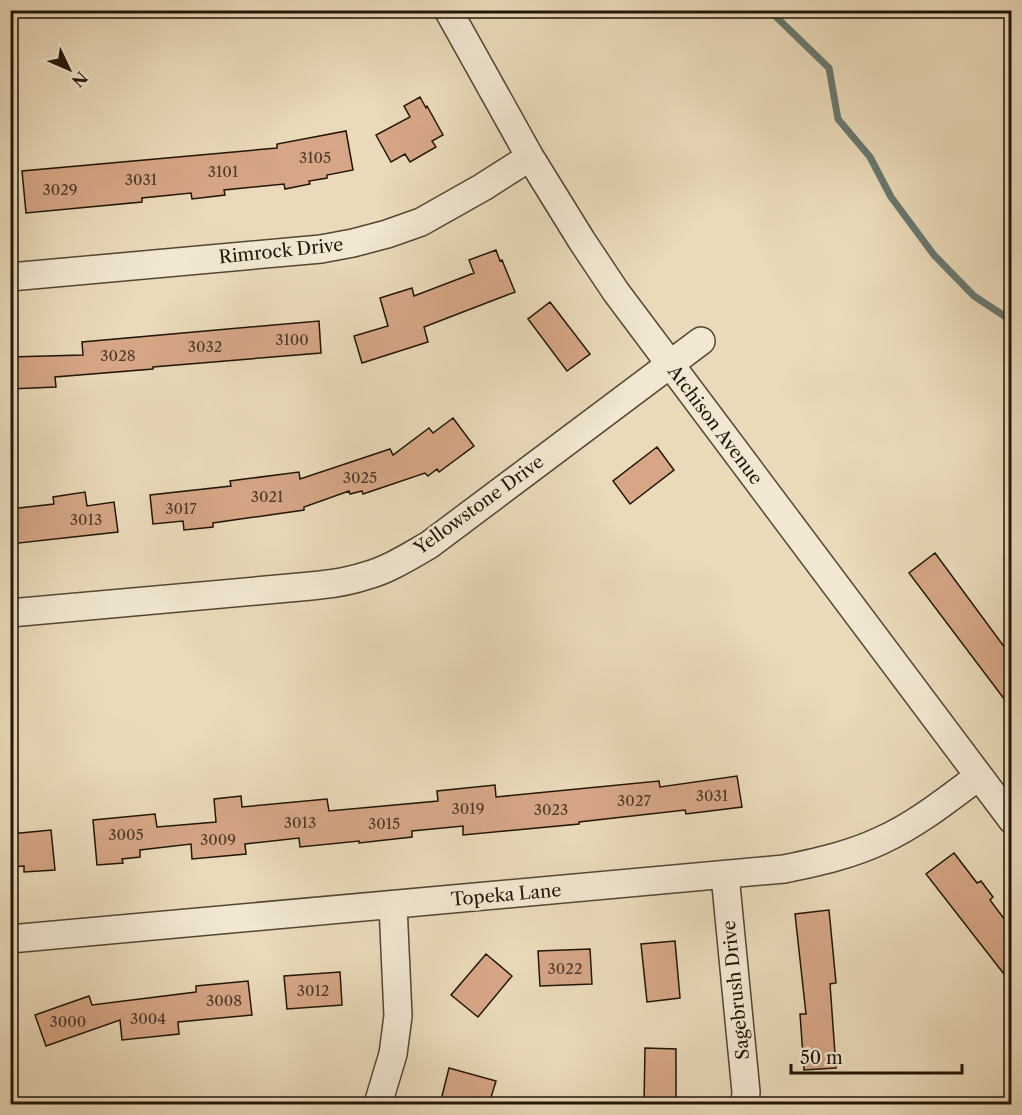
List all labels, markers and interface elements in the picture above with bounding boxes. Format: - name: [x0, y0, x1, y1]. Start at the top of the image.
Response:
- north arrow: [39, 39, 99, 99]
- text: N: [68, 67, 92, 91]
- house number: 3105: [299, 148, 331, 167]
- house number: 3101: [208, 162, 239, 181]
- house number: 3031: [125, 170, 158, 189]
- house number: 3029: [42, 180, 78, 199]
- street label: Rimrock Drive: [218, 234, 344, 268]
- house number: 3100: [275, 330, 309, 349]
- house number: 3032: [188, 337, 222, 356]
- house number: 3028: [100, 346, 136, 365]
- street label: Atchison Avenue: [662, 360, 767, 489]
- street label: Yellowstone Drive: [409, 451, 548, 560]
- house number: 3025: [343, 468, 377, 487]
- house number: 3021: [251, 487, 284, 506]
- house number: 3017: [165, 499, 197, 518]
- house number: 3013: [70, 510, 102, 529]
- house number: 3031: [696, 786, 729, 805]
- house number: 3027: [617, 791, 652, 810]
- house number: 3019: [452, 799, 484, 818]
- house number: 3023: [534, 800, 568, 819]
- house number: 3013: [284, 813, 316, 832]
- house number: 3015: [368, 814, 400, 833]
- house number: 3005: [108, 825, 144, 844]
- house number: 3009: [200, 830, 236, 849]
- street label: Topeka Lane: [450, 879, 562, 911]
- street label: Sagebrush Drive: [718, 919, 754, 1061]
- house number: 3022: [547, 959, 583, 978]
- house number: 3012: [297, 981, 329, 1000]
- house number: 3008: [206, 991, 242, 1010]
- house number: 3004: [130, 1009, 166, 1028]
- house number: 3000: [50, 1012, 86, 1031]
- scale bar: [791, 1037, 962, 1075]
- text: 50 m: [800, 1047, 843, 1069]

